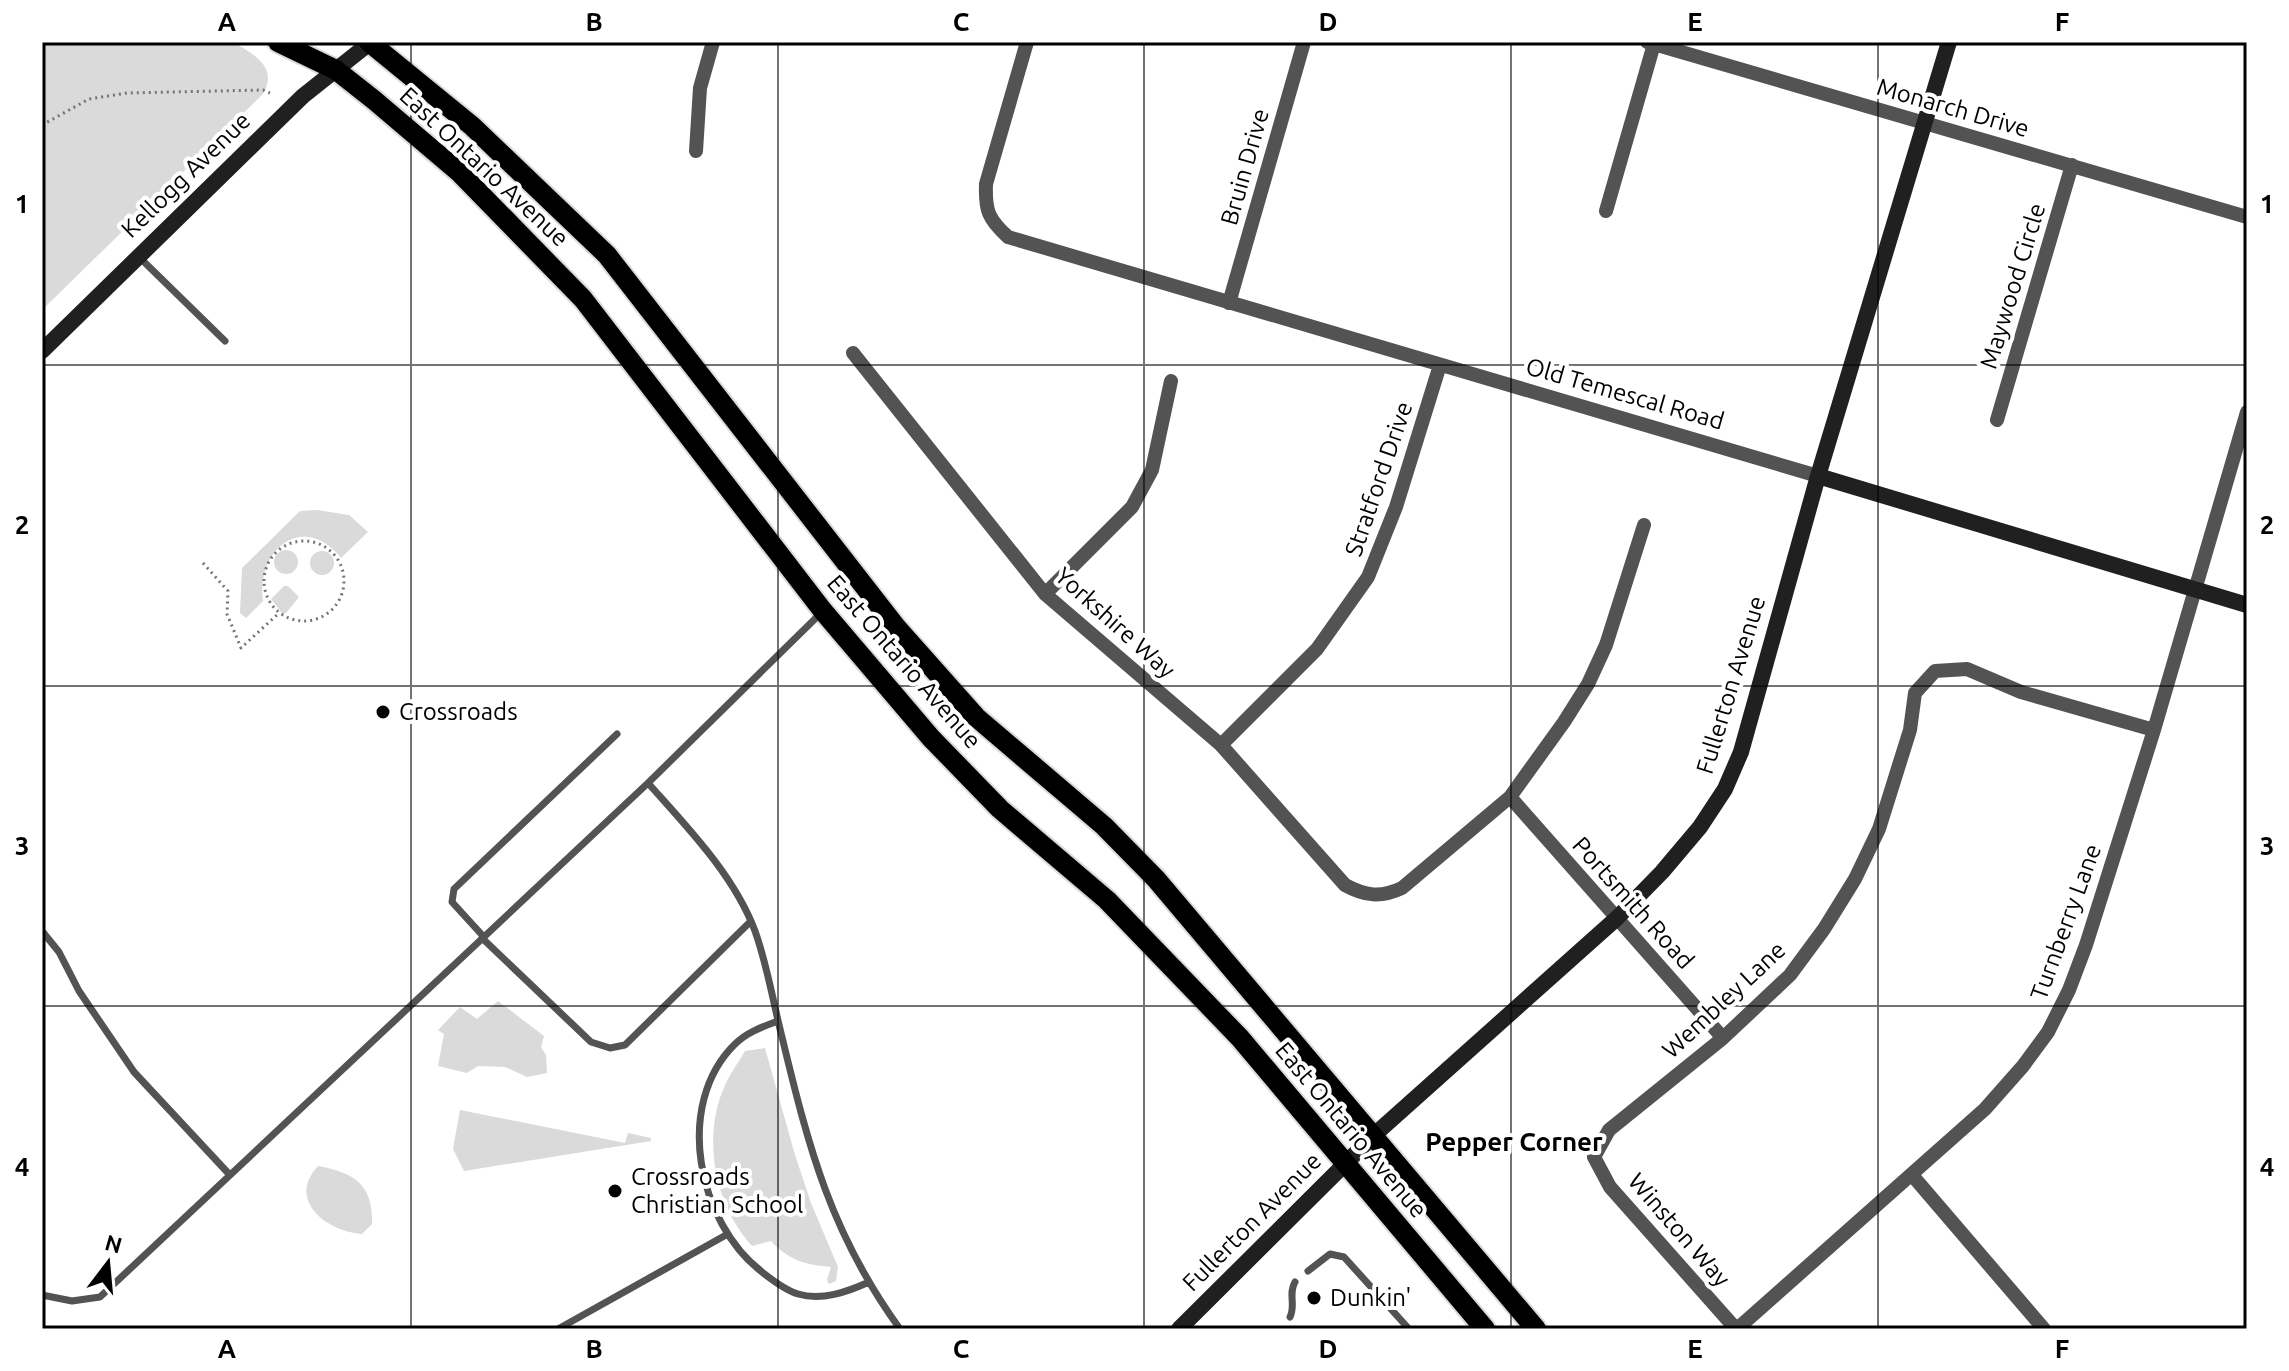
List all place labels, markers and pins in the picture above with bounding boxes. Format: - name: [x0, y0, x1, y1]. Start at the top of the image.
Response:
- place label: Crossroads: [399, 698, 518, 725]
- marker: Crossroads: [374, 703, 392, 721]
- place label: Crossroads Christian School: [631, 1163, 803, 1218]
- marker: Crossroads Christian School: [606, 1182, 624, 1200]
- place label: Dunkin': [1330, 1284, 1411, 1311]
- marker: Dunkin': [1305, 1289, 1323, 1307]

